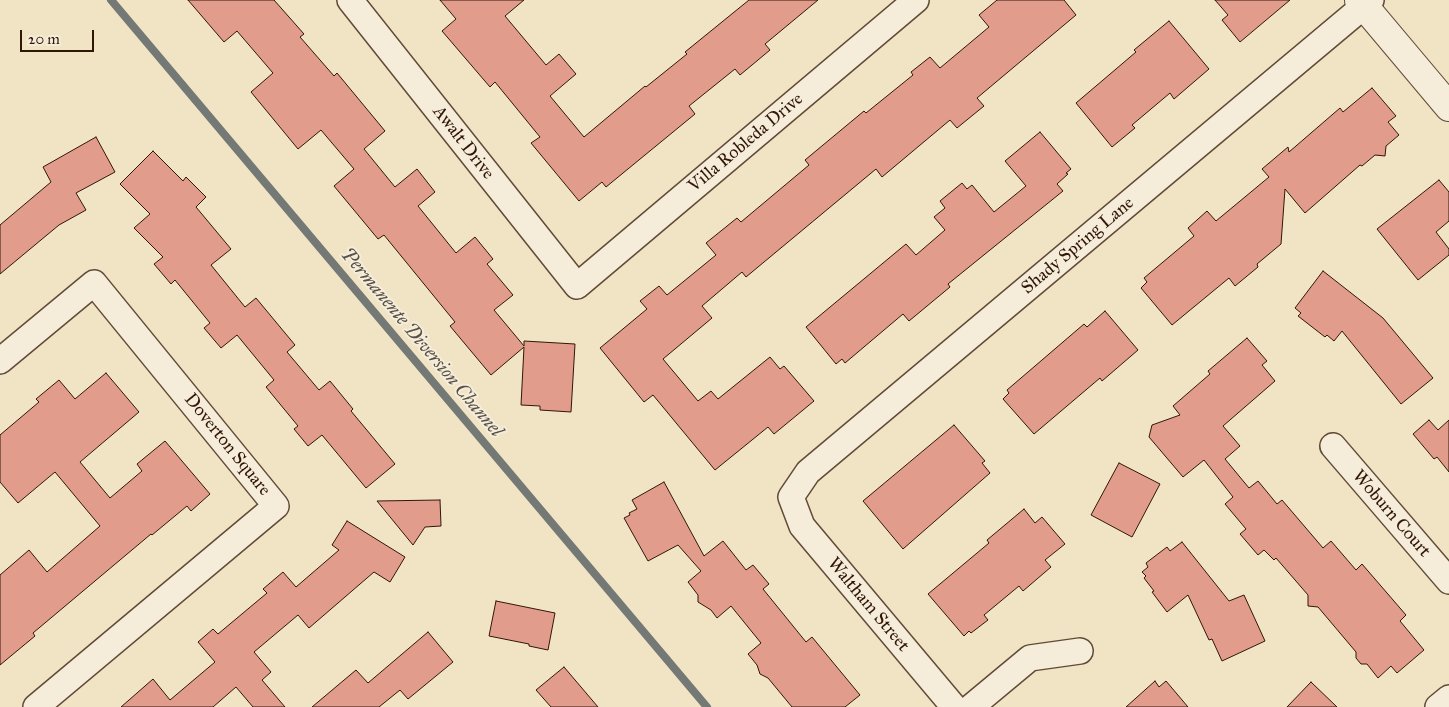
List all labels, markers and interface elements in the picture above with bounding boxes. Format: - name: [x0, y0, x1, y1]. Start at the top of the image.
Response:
- scale bar: [22, 20, 96, 52]
- text: 20 m: [28, 30, 60, 48]
- street label: Villa Robleda Drive: [684, 89, 808, 197]
- street label: Awalt Drive: [428, 102, 498, 184]
- street label: Shady Spring Lane: [1017, 193, 1139, 299]
- water label: Permanente Diversion Channel: [335, 244, 507, 442]
- street label: Doverton Square: [179, 389, 275, 501]
- street label: Woburn Court: [1347, 466, 1435, 562]
- street label: Waltham Street: [822, 554, 914, 656]

